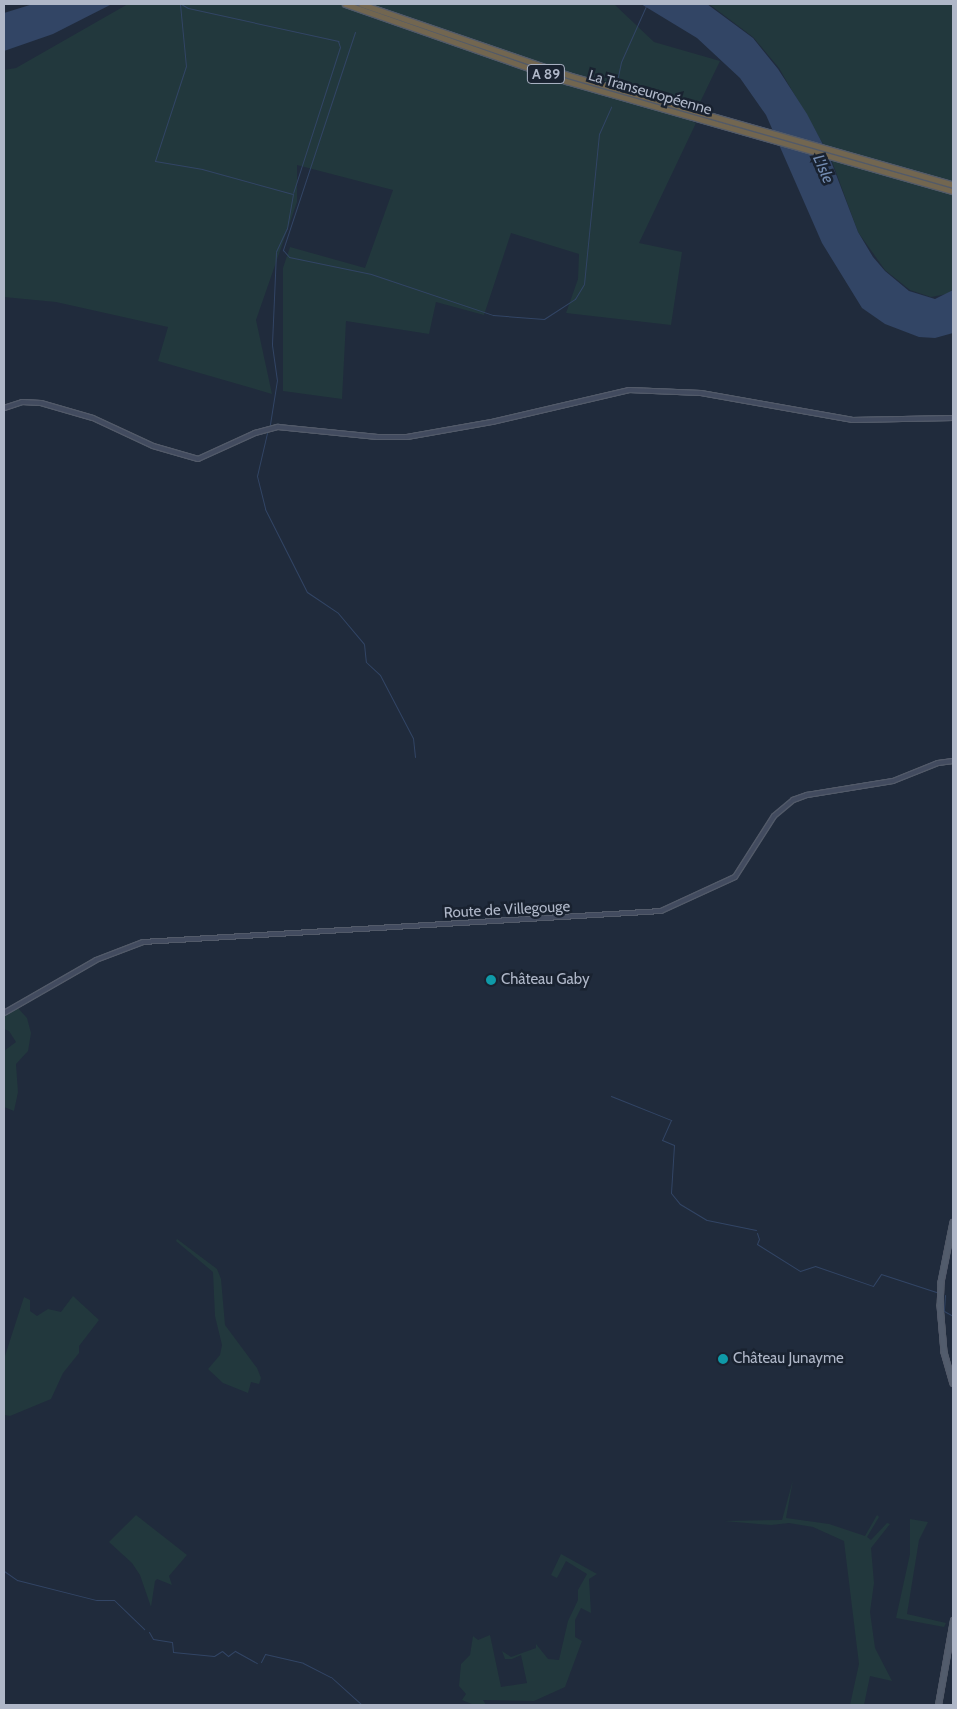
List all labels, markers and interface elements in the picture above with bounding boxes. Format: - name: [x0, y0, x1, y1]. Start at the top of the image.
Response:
- road number: A 89: [526, 62, 566, 86]
- street label: La Transeuropéenne: [586, 67, 714, 119]
- water label: L'Isle: [808, 152, 838, 186]
- street label: Route de Villegouge: [443, 898, 571, 922]
- place label: Château Gaby: [501, 971, 590, 989]
- marker: Château Gaby: [485, 974, 497, 986]
- place label: Château Junayme: [733, 1350, 844, 1368]
- marker: Château Junayme: [717, 1353, 729, 1365]

